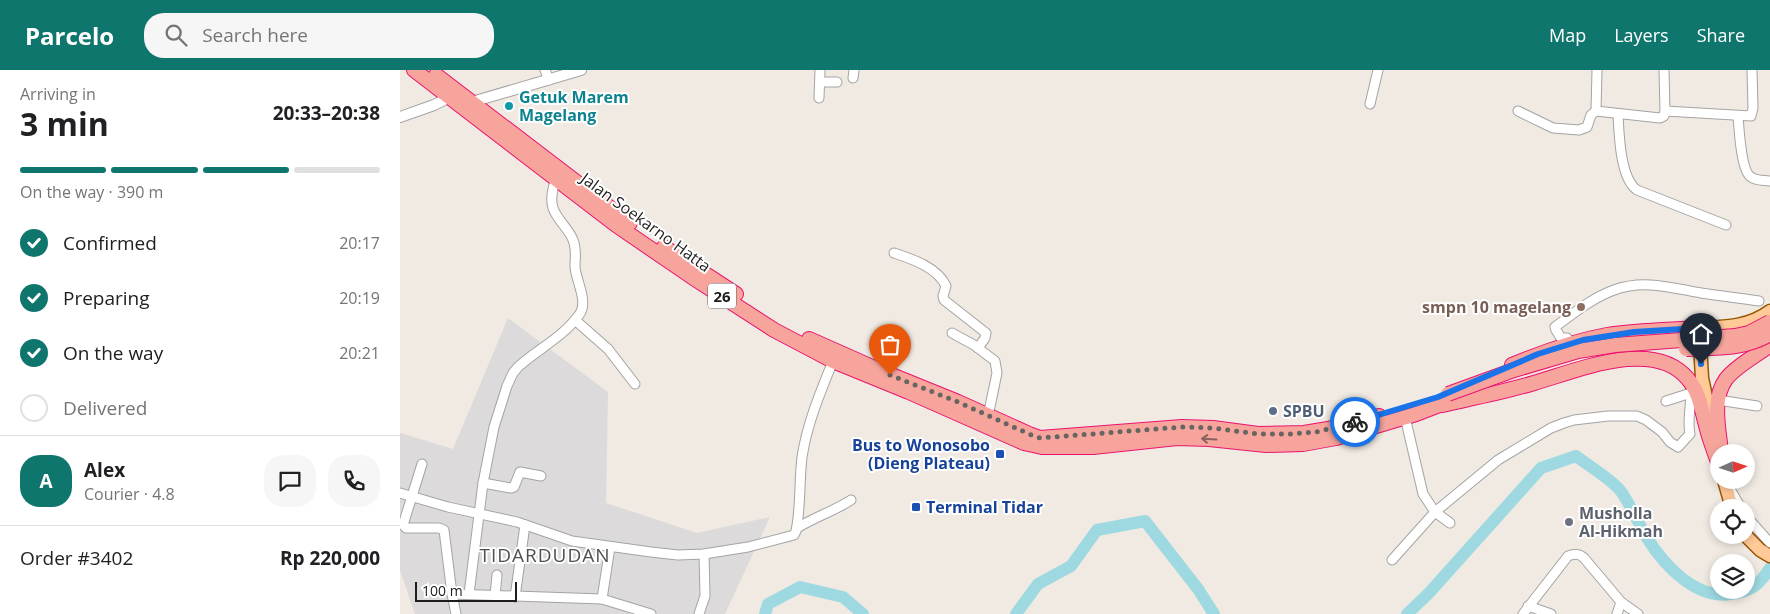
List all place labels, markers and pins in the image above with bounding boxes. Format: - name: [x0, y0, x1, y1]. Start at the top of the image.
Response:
- place label: Getuk Marem Magelang: [519, 86, 629, 126]
- marker: Getuk Marem Magelang: [503, 100, 515, 112]
- place label: smpn 10 magelang: [1422, 296, 1571, 318]
- marker: smpn 10 magelang: [1575, 301, 1587, 313]
- pin: [1680, 313, 1722, 364]
- pin: [869, 324, 911, 375]
- place label: SPBU: [1283, 400, 1325, 422]
- marker: SPBU: [1267, 405, 1279, 417]
- place label: Bus to Wonosobo (Dieng Plateau): [852, 434, 990, 474]
- marker: Bus to Wonosobo (Dieng Plateau): [994, 448, 1006, 460]
- place label: Terminal Tidar: [926, 496, 1043, 518]
- marker: Terminal Tidar: [910, 501, 922, 513]
- place label: Musholla Al-Hikmah: [1579, 502, 1663, 542]
- marker: Musholla Al-Hikmah: [1563, 516, 1575, 528]

